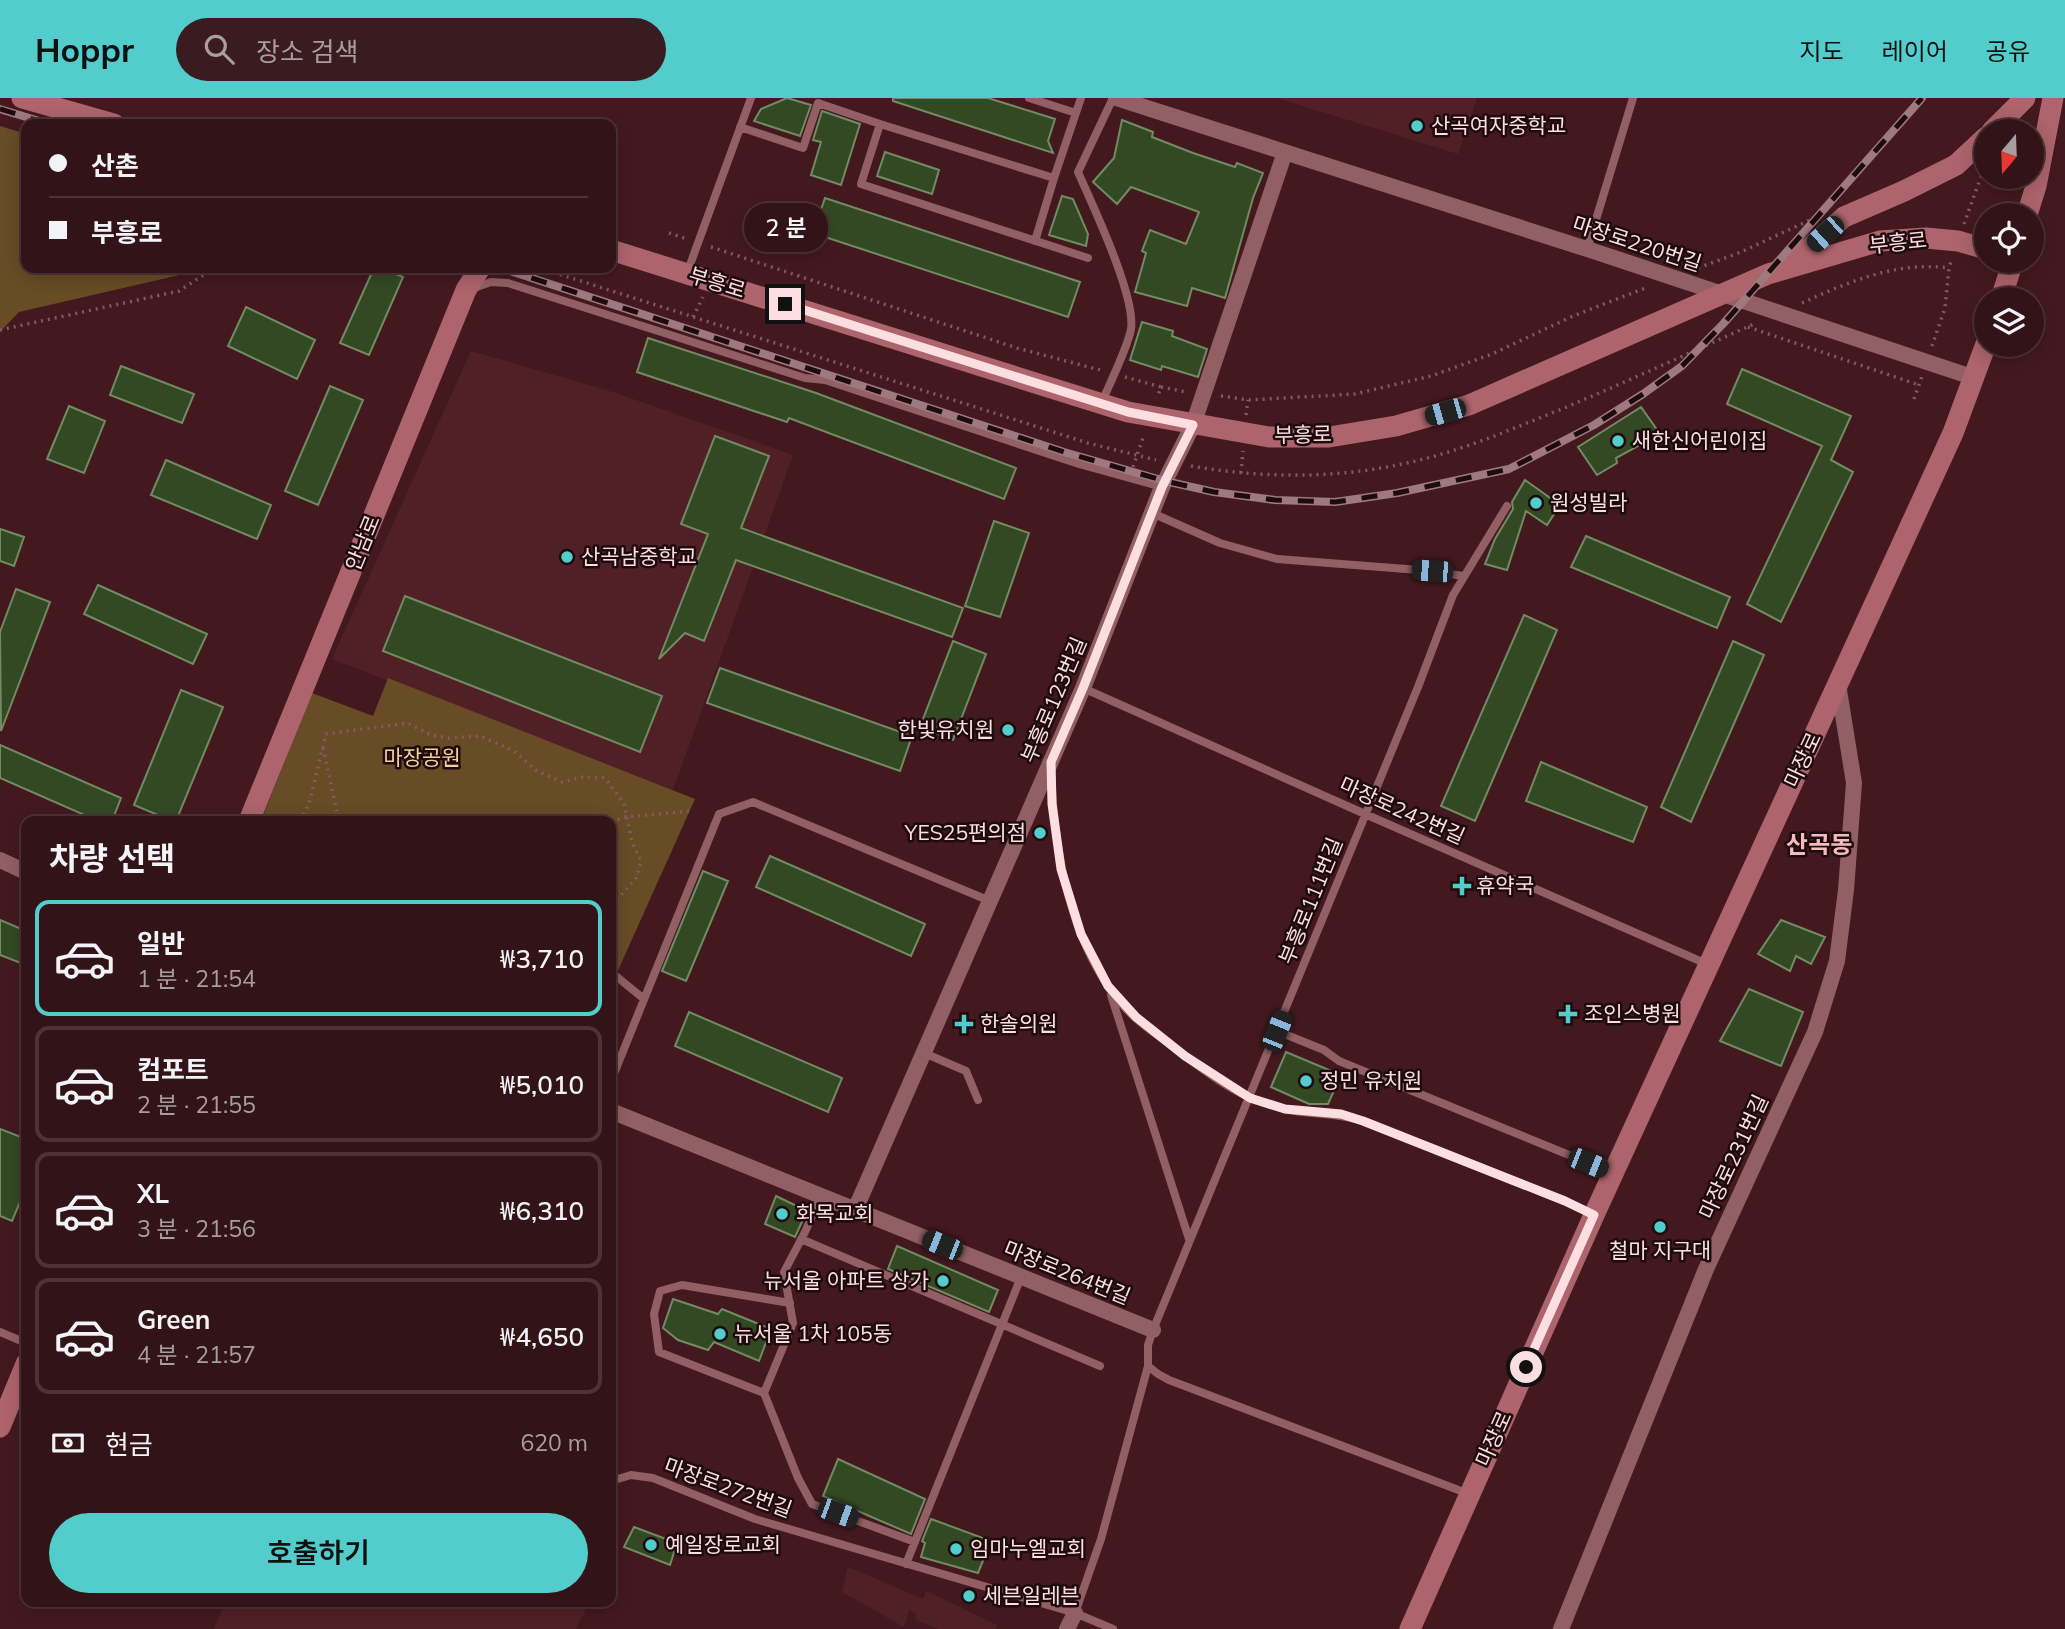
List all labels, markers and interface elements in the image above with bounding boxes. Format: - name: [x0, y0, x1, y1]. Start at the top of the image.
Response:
- search box: [176, 18, 666, 81]
- text: Hoppr: [35, 29, 134, 70]
- icon: search: [200, 30, 238, 68]
- text: 장소 검색: [256, 35, 358, 68]
- text: 지도: [1799, 36, 1844, 66]
- text: 레이어: [1882, 36, 1948, 66]
- text: 공유: [1986, 36, 2030, 66]
- place label: 산곡여자중학교: [1431, 112, 1566, 138]
- marker: 산곡여자중학교: [1409, 118, 1425, 134]
- north arrow: [1974, 119, 2044, 189]
- map controls: [1974, 119, 2044, 357]
- text: 산촌: [91, 149, 139, 182]
- callout: 2 분: [743, 202, 827, 252]
- button: locate: [1974, 203, 2044, 273]
- street label: 마장로220번길: [1569, 210, 1705, 276]
- car: [1803, 212, 1848, 256]
- text: 2 분: [765, 213, 807, 242]
- text: 부흥로: [91, 216, 163, 249]
- street label: 부흥로: [1868, 226, 1928, 258]
- street label: 부흥로: [686, 261, 749, 303]
- button: layers: [1974, 287, 2044, 357]
- route end: [769, 288, 801, 320]
- car: [1422, 396, 1469, 428]
- street label: 부흥로: [1274, 420, 1332, 448]
- place label: 새한신어린이집: [1632, 427, 1767, 453]
- marker: 새한신어린이집: [1610, 433, 1626, 449]
- place label: 원성빌라: [1550, 489, 1627, 515]
- marker: 원성빌라: [1528, 495, 1544, 511]
- street label: 안남로: [339, 511, 385, 574]
- place label: 산곡남중학교: [581, 543, 697, 569]
- marker: 산곡남중학교: [559, 549, 575, 565]
- car: [1411, 559, 1454, 583]
- street label: 부흥로123번길: [1015, 633, 1091, 767]
- place label: 한빛유치원: [897, 716, 994, 742]
- marker: 한빛유치원: [1000, 722, 1016, 738]
- street label: 마장로: [1778, 728, 1826, 791]
- park label: 마장공원: [383, 744, 461, 770]
- street label: 마장로242번길: [1336, 771, 1469, 849]
- place label: YES25편의점: [904, 819, 1026, 845]
- marker: YES25편의점: [1032, 825, 1048, 841]
- district label: 산곡동: [1786, 829, 1852, 859]
- street label: 부흥로111번길: [1273, 833, 1347, 968]
- text: 차량 선택: [49, 838, 176, 878]
- place label: 휴약국: [1476, 872, 1534, 898]
- marker: 휴약국: [1454, 878, 1470, 894]
- icon: car: [53, 927, 116, 990]
- text: 일반: [137, 927, 185, 960]
- text: ₩3,710: [500, 942, 584, 975]
- text: 1 분 · 21:54: [137, 964, 256, 993]
- place label: 조인스병원: [1584, 1000, 1681, 1026]
- marker: 조인스병원: [1558, 1004, 1578, 1024]
- car: [1260, 1008, 1295, 1054]
- place label: 한솔의원: [980, 1010, 1057, 1036]
- marker: 한솔의원: [954, 1014, 974, 1034]
- icon: car: [53, 1053, 116, 1116]
- text: 컴포트: [137, 1053, 209, 1086]
- place label: 정민 유치원: [1320, 1067, 1422, 1093]
- text: ₩5,010: [500, 1068, 584, 1101]
- marker: 정민 유치원: [1298, 1073, 1314, 1089]
- text: 2 분 · 21:55: [137, 1090, 256, 1119]
- street label: 마장로231번길: [1693, 1090, 1773, 1223]
- car: [1565, 1145, 1612, 1181]
- text: XL: [137, 1177, 169, 1210]
- icon: car: [53, 1179, 116, 1242]
- text: ₩6,310: [500, 1194, 584, 1227]
- place label: 화목교회: [796, 1200, 873, 1226]
- marker: 화목교회: [774, 1206, 790, 1222]
- text: 3 분 · 21:56: [137, 1214, 256, 1243]
- marker: 철마 지구대: [1652, 1219, 1668, 1235]
- car: [919, 1227, 966, 1263]
- street label: 마장로264번길: [1000, 1235, 1135, 1309]
- place label: 철마 지구대: [1609, 1237, 1711, 1263]
- place label: 뉴서울 아파트 상가: [763, 1267, 929, 1293]
- marker: 뉴서울 아파트 상가: [935, 1273, 951, 1289]
- text: Green: [137, 1303, 210, 1336]
- icon: car: [53, 1305, 116, 1368]
- text: ₩4,650: [500, 1320, 584, 1353]
- place label: 뉴서울 1차 105동: [734, 1320, 892, 1346]
- marker: 뉴서울 1차 105동: [712, 1326, 728, 1342]
- text: 4 분 · 21:57: [137, 1340, 256, 1369]
- route start: [1510, 1351, 1542, 1383]
- street label: 마장로: [1469, 1407, 1517, 1470]
- icon: cash: [49, 1424, 87, 1462]
- text: 현금: [105, 1428, 153, 1461]
- text: 620 m: [520, 1428, 588, 1457]
- street label: 마장로272번길: [661, 1452, 796, 1522]
- car: [815, 1496, 862, 1530]
- button: 호출하기: [49, 1513, 588, 1593]
- place label: 예일장로교회: [665, 1531, 781, 1557]
- place label: 임마누엘교회: [970, 1535, 1086, 1561]
- marker: 예일장로교회: [643, 1537, 659, 1553]
- marker: 임마누엘교회: [948, 1541, 964, 1557]
- place label: 세븐일레븐: [983, 1582, 1080, 1608]
- marker: 세븐일레븐: [961, 1588, 977, 1604]

